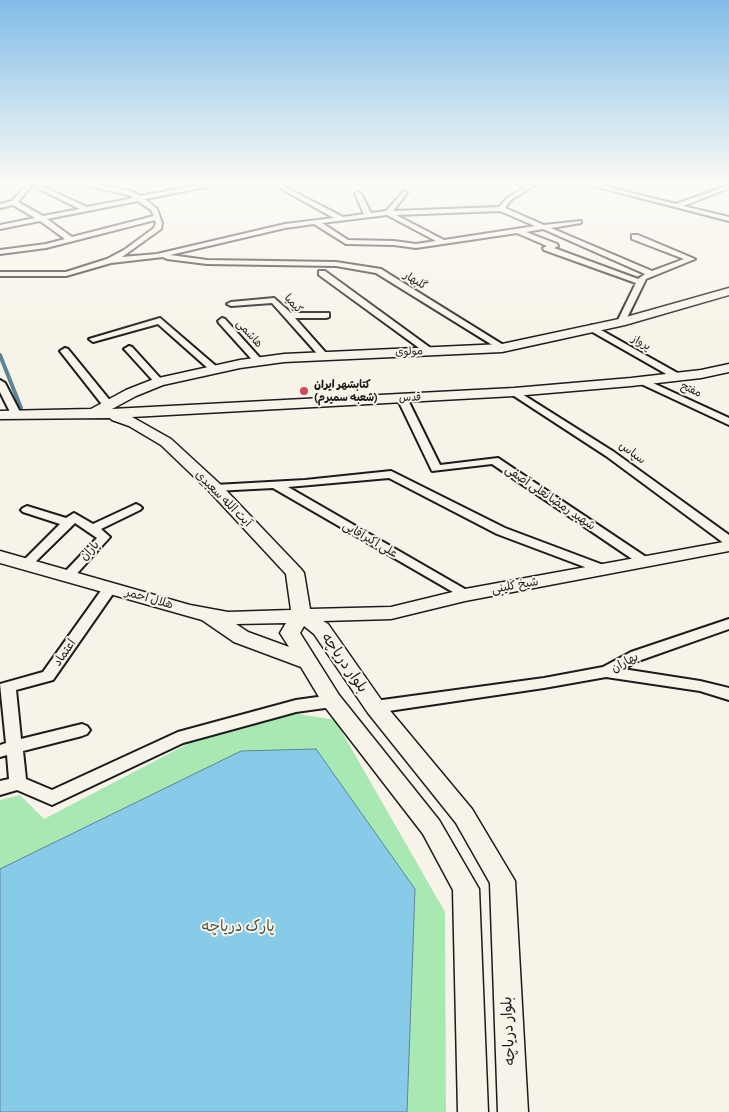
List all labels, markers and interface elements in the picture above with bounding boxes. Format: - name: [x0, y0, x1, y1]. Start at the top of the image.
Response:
- street label: گلبهار: [401, 269, 429, 293]
- street label: کیمیا: [281, 292, 305, 316]
- street label: هاشمی: [233, 317, 265, 351]
- street label: پرواز: [629, 332, 653, 354]
- street label: مولوی: [395, 345, 423, 359]
- place label: کتابشهر ایران (شعبه سمیرم): [314, 378, 378, 404]
- street label: مفتح: [679, 380, 703, 400]
- marker: کتابشهر ایران (شعبه سمیرم): [298, 385, 310, 397]
- street label: قدس: [398, 391, 422, 405]
- street label: سپاس: [616, 438, 648, 468]
- street label: شهید رمضانعلی آصفی: [502, 462, 598, 534]
- street label: آیت الله سعیدی: [192, 468, 254, 530]
- street label: علی اکبرآقایی: [340, 519, 400, 561]
- street label: باران: [77, 538, 103, 564]
- street label: شیخ کلینی: [490, 575, 540, 597]
- street label: هلال احمر: [123, 585, 175, 613]
- street label: بلوار دریاچه: [317, 629, 371, 697]
- street label: اعتماد: [51, 637, 79, 669]
- street label: بهاران: [609, 650, 641, 676]
- park label: پارک دریاچه: [201, 918, 275, 936]
- street label: بلوار دریاچه: [498, 996, 520, 1066]

